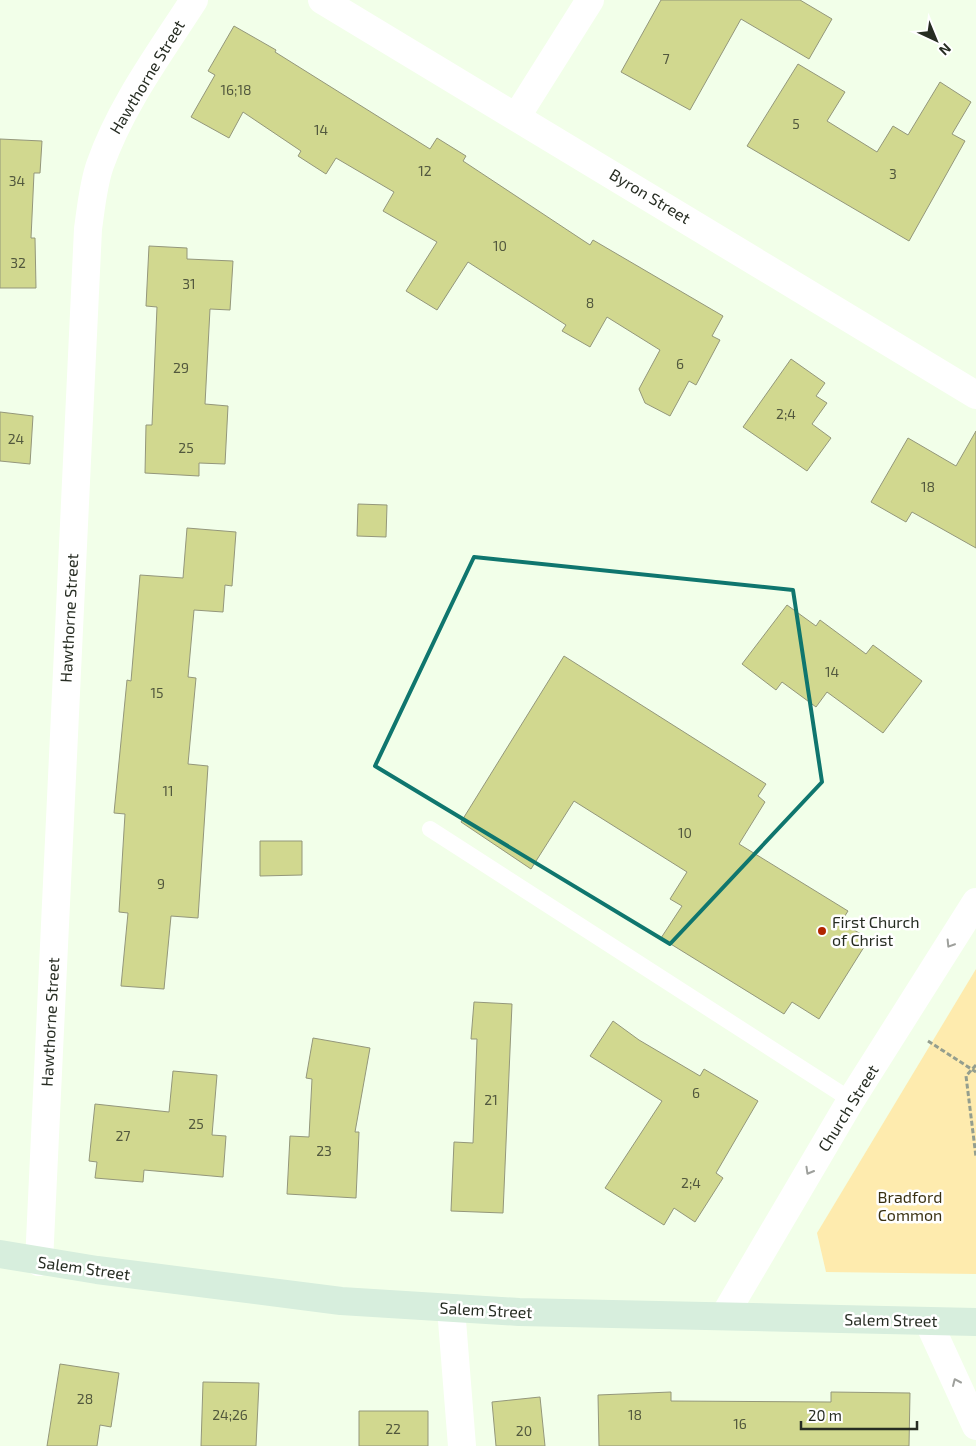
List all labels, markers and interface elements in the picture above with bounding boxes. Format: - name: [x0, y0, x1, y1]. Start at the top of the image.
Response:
- north arrow: [911, 15, 961, 65]
- street label: Hawthorne Street: [105, 16, 188, 137]
- text: N: [936, 40, 955, 59]
- house number: 7: [662, 50, 670, 67]
- house number: 16;18: [221, 81, 251, 98]
- house number: 5: [792, 115, 800, 132]
- house number: 14: [314, 121, 328, 138]
- house number: 12: [418, 162, 432, 179]
- street label: Byron Street: [606, 164, 694, 227]
- house number: 3: [889, 165, 897, 182]
- house number: 34: [9, 172, 25, 189]
- house number: 10: [493, 237, 507, 254]
- house number: 32: [10, 254, 26, 271]
- house number: 31: [182, 275, 196, 292]
- house number: 8: [586, 294, 594, 311]
- house number: 6: [676, 355, 684, 372]
- house number: 29: [173, 359, 189, 376]
- house number: 2;4: [776, 405, 796, 422]
- house number: 24: [8, 430, 24, 447]
- house number: 25: [178, 439, 194, 456]
- house number: 18: [921, 478, 935, 495]
- street label: Hawthorne Street: [56, 553, 81, 683]
- house number: 14: [825, 663, 839, 680]
- house number: 15: [150, 684, 164, 701]
- house number: 11: [162, 782, 174, 799]
- house number: 10: [678, 824, 692, 841]
- house number: 9: [157, 875, 165, 892]
- place label: First Church of Christ: [832, 912, 920, 949]
- marker: First Church of Christ: [816, 925, 828, 937]
- one-way arrow: [947, 938, 957, 947]
- street label: Hawthorne Street: [37, 957, 62, 1087]
- street label: Church Street: [813, 1061, 882, 1155]
- house number: 6: [692, 1084, 700, 1101]
- house number: 21: [484, 1091, 498, 1108]
- house number: 25: [188, 1115, 204, 1132]
- house number: 27: [115, 1127, 131, 1144]
- house number: 23: [316, 1142, 332, 1159]
- one-way arrow: [806, 1166, 816, 1175]
- house number: 2;4: [681, 1174, 701, 1191]
- park label: Bradford Common: [878, 1187, 942, 1224]
- street label: Salem Street: [37, 1252, 132, 1283]
- street label: Salem Street: [439, 1298, 533, 1321]
- street label: Salem Street: [844, 1309, 938, 1330]
- one-way arrow: [951, 1378, 962, 1387]
- house number: 28: [77, 1390, 93, 1407]
- scale bar: [801, 1398, 917, 1430]
- house number: 24;26: [212, 1406, 248, 1423]
- house number: 18: [628, 1406, 642, 1423]
- text: 20 m: [808, 1406, 842, 1424]
- house number: 16: [733, 1415, 747, 1432]
- house number: 22: [385, 1420, 401, 1437]
- house number: 20: [516, 1422, 532, 1439]

